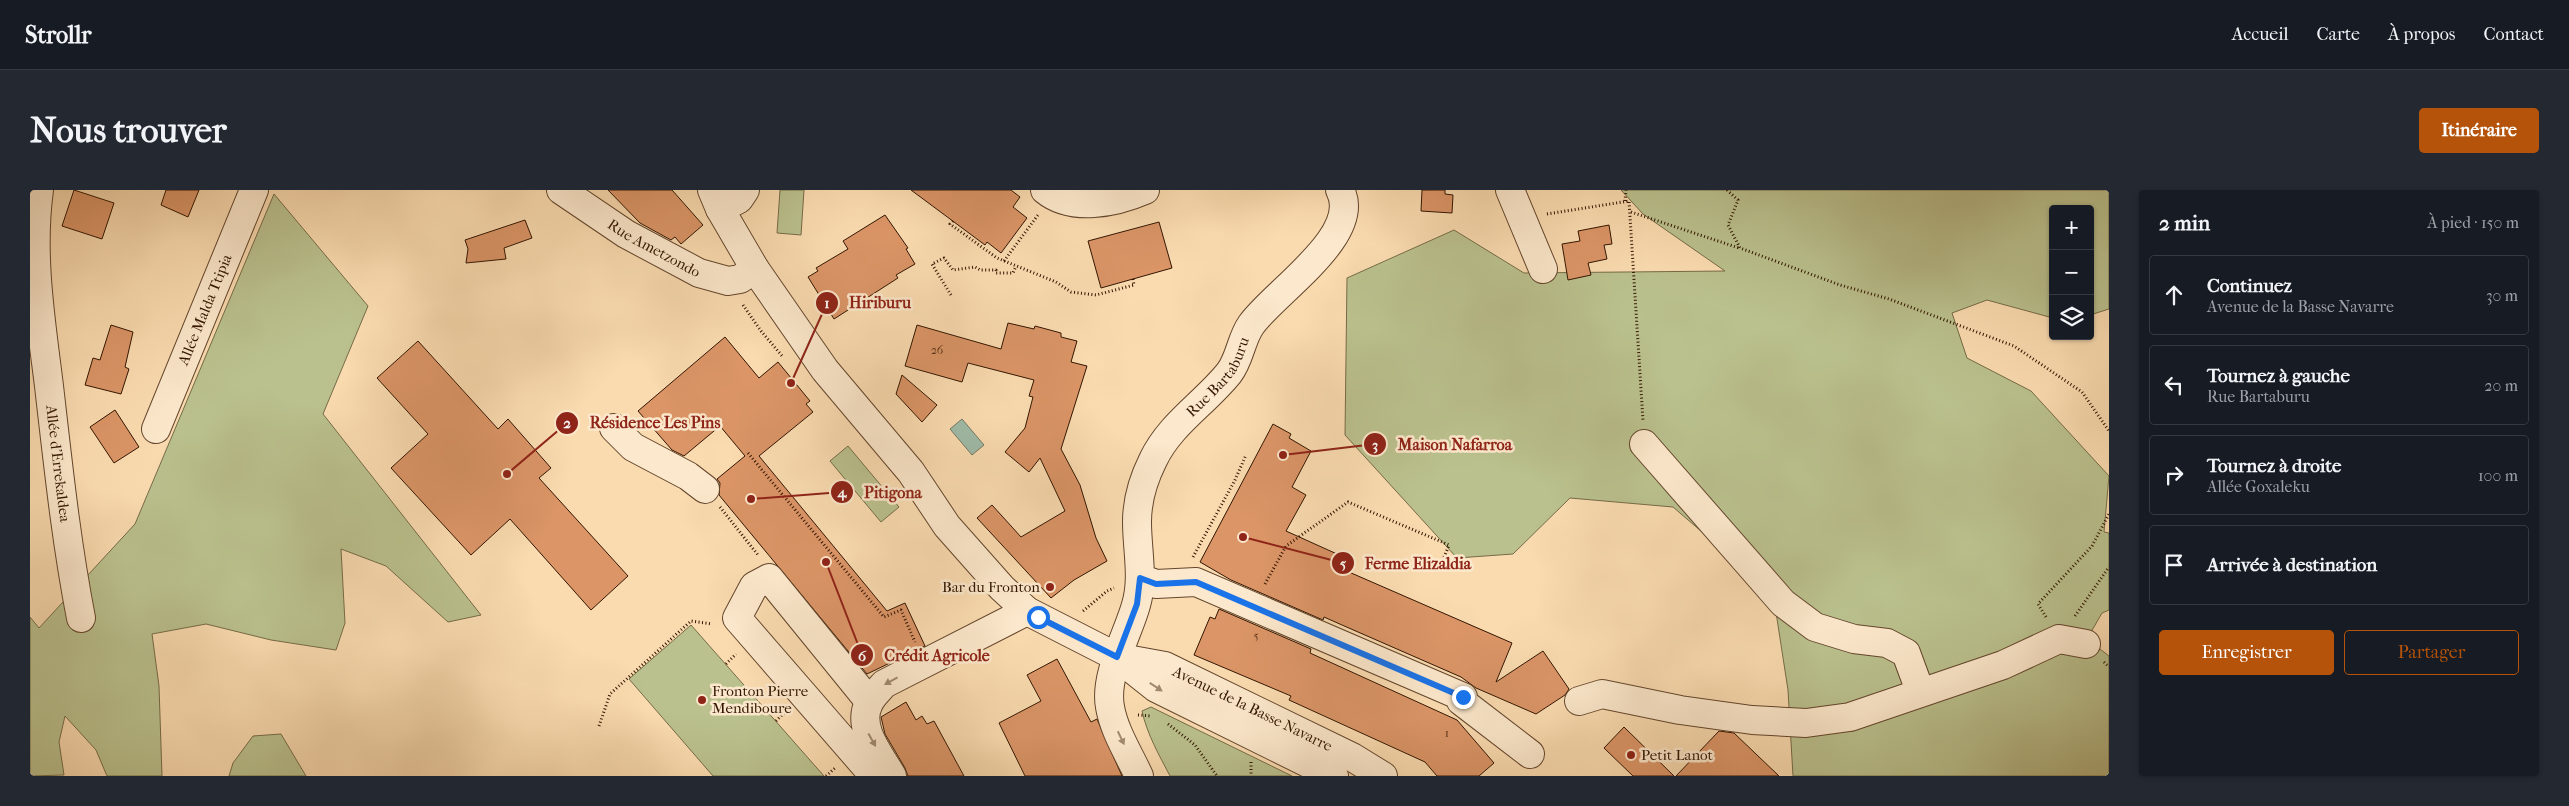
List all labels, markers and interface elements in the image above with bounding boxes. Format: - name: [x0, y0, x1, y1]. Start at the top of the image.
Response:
- text: Strollr: [25, 21, 92, 49]
- text: Accueil: [2232, 24, 2289, 45]
- text: Carte: [2317, 24, 2360, 45]
- text: À propos: [2388, 24, 2455, 45]
- text: Contact: [2483, 24, 2544, 45]
- button: Itinéraire: [2419, 108, 2539, 153]
- text: Nous trouver: [30, 110, 227, 151]
- map controls: [2049, 205, 2094, 340]
- button: +: [2049, 205, 2094, 250]
- text: 2 min: [2159, 211, 2210, 235]
- text: À pied · 150 m: [2427, 213, 2519, 232]
- street label: Rue Ametzondo: [604, 215, 704, 281]
- button: −: [2049, 250, 2094, 295]
- street label: Allée Malda Ttipia: [174, 251, 236, 369]
- text: Continuez: [2207, 275, 2292, 297]
- icon: ahead: [2160, 281, 2188, 309]
- text: 30 m: [2486, 286, 2518, 305]
- callout: Hiriburu: [814, 287, 921, 318]
- text: Hiriburu: [849, 293, 912, 312]
- text: 1: [824, 294, 830, 312]
- button: layers: [2049, 295, 2094, 340]
- text: Avenue de la Basse Navarre: [2207, 297, 2394, 316]
- street label: Rue Bartaburu: [1182, 334, 1253, 421]
- house number: 26: [931, 343, 944, 357]
- text: Tournez à gauche: [2207, 365, 2350, 387]
- icon: left: [2160, 371, 2188, 399]
- text: 20 m: [2484, 376, 2518, 395]
- text: Rue Bartaburu: [2207, 387, 2310, 406]
- street label: Allée d'Errekaldea: [42, 403, 74, 524]
- callout: Résidence Les Pins: [555, 407, 730, 438]
- text: Résidence Les Pins: [590, 413, 720, 432]
- text: 2: [563, 414, 571, 432]
- callout: Maison Nafarroa: [1362, 429, 1522, 460]
- text: Maison Nafarroa: [1397, 435, 1513, 454]
- text: 3: [1372, 436, 1378, 454]
- text: Tournez à droite: [2207, 455, 2341, 477]
- icon: right: [2160, 461, 2188, 489]
- text: 100 m: [2478, 466, 2518, 485]
- callout: Pitigona: [829, 476, 932, 507]
- text: Allée Goxaleku: [2207, 477, 2310, 496]
- text: 4: [837, 483, 848, 501]
- text: Pitigona: [864, 483, 923, 503]
- callout: Ferme Elizaldia: [1330, 548, 1482, 579]
- icon: arrive: [2160, 551, 2188, 579]
- text: 5: [1340, 554, 1347, 572]
- text: Ferme Elizaldia: [1364, 554, 1472, 573]
- text: Arrivée à destination: [2207, 554, 2377, 576]
- place label: Bar du Fronton: [942, 578, 1040, 596]
- marker: Bar du Fronton: [1044, 581, 1056, 593]
- route start: [1027, 606, 1050, 629]
- house number: 5: [1253, 629, 1259, 643]
- button: Enregistrer: [2159, 630, 2334, 675]
- button: Partager: [2344, 630, 2519, 675]
- callout: Crédit Agricole: [849, 640, 1000, 671]
- text: Crédit Agricole: [884, 646, 990, 666]
- text: 6: [858, 647, 867, 665]
- street label: Avenue de la Basse Navarre: [1169, 662, 1336, 755]
- one-way arrow: [884, 677, 897, 686]
- place label: Fronton Pierre Mendiboure: [712, 682, 809, 717]
- one-way arrow: [1149, 682, 1162, 691]
- route end: [1452, 686, 1475, 709]
- marker: Fronton Pierre Mendiboure: [696, 694, 708, 706]
- house number: 1: [1445, 726, 1449, 740]
- one-way arrow: [1117, 731, 1125, 745]
- one-way arrow: [867, 734, 876, 747]
- place label: Petit Lanot: [1641, 746, 1714, 764]
- marker: Petit Lanot: [1625, 749, 1637, 761]

